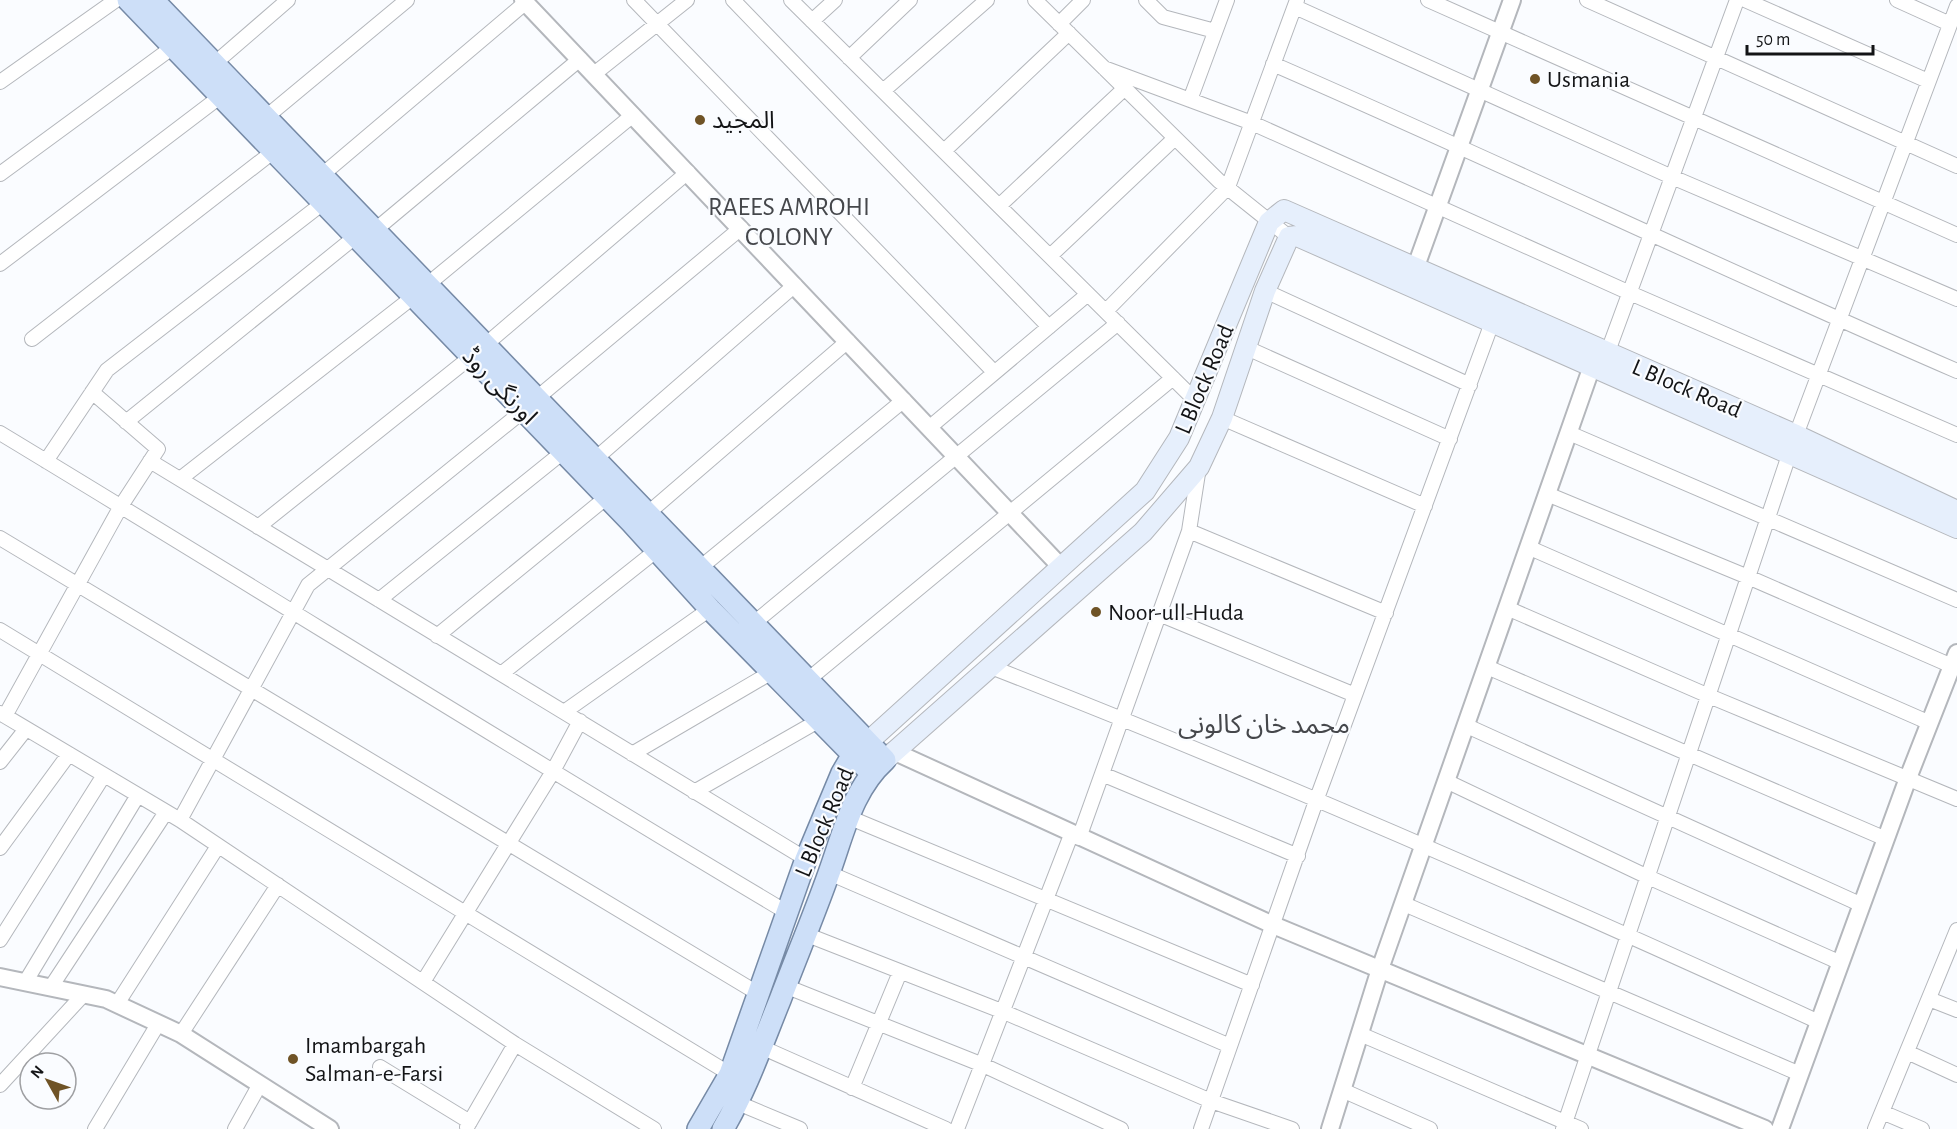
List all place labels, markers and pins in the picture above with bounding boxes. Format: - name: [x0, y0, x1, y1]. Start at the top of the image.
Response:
- place label: Usmania: [1547, 68, 1630, 92]
- marker: Usmania: [1528, 72, 1542, 86]
- place label: المجید: [712, 109, 775, 133]
- marker: المجید: [693, 113, 707, 127]
- place label: Noor-ull-Huda: [1108, 601, 1244, 625]
- marker: Noor-ull-Huda: [1089, 605, 1103, 619]
- place label: Imambargah Salman-e-Farsi: [305, 1034, 443, 1086]
- marker: Imambargah Salman-e-Farsi: [286, 1052, 300, 1066]

